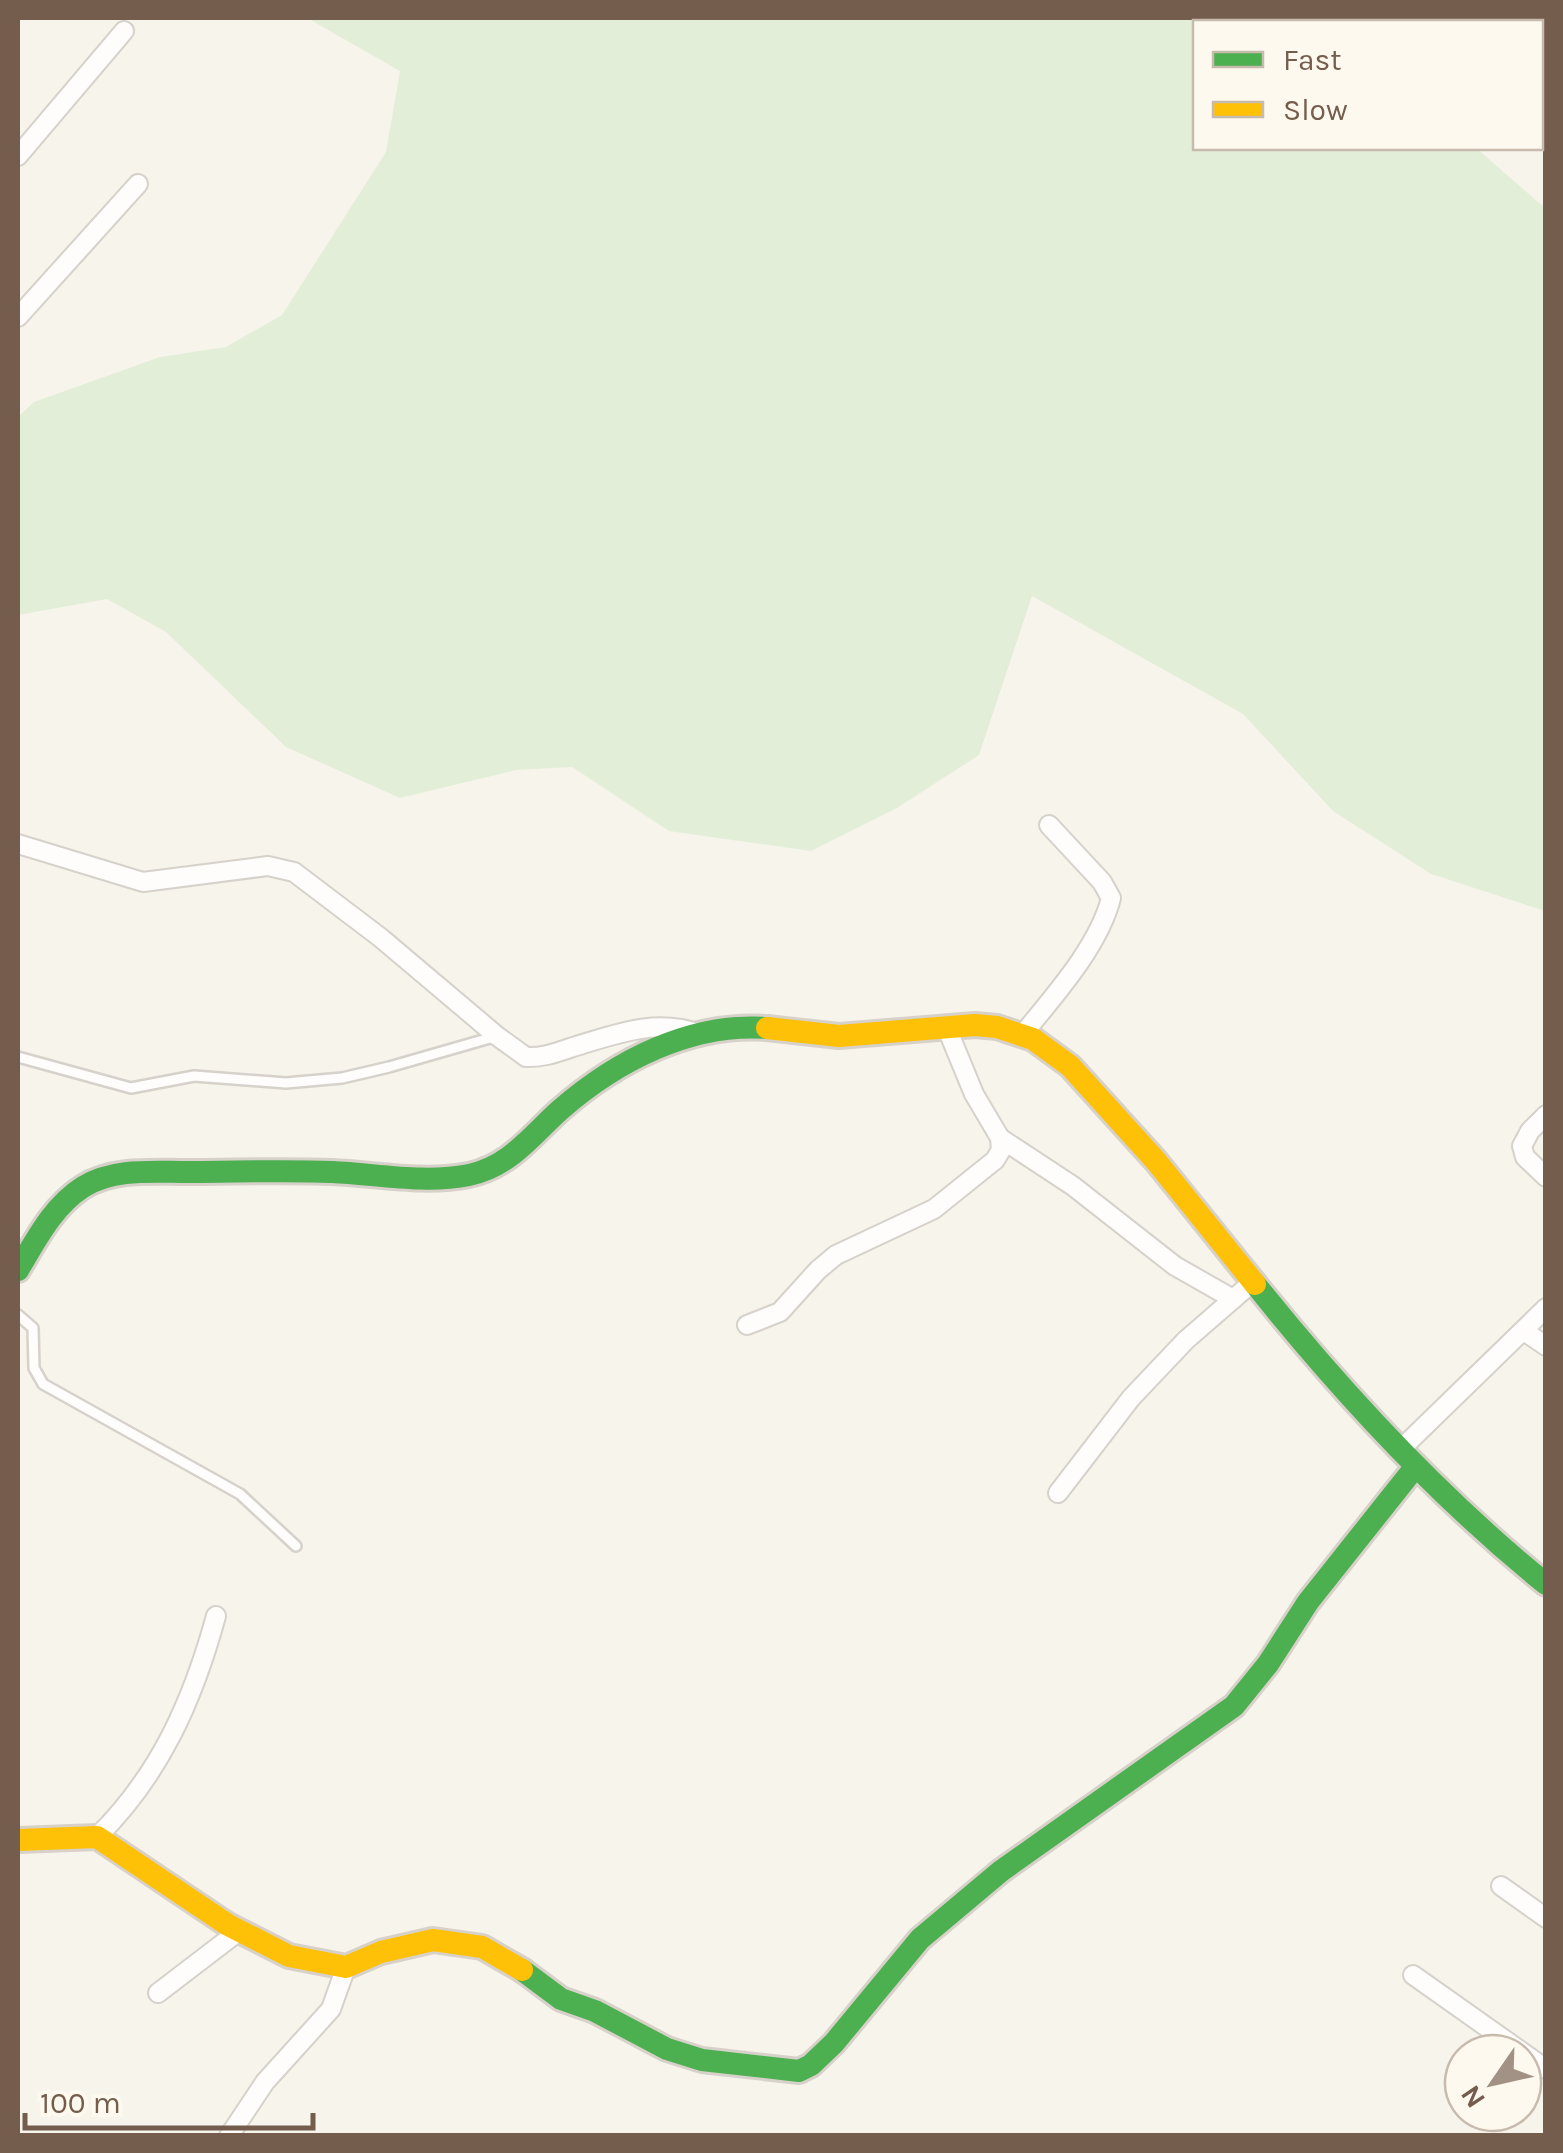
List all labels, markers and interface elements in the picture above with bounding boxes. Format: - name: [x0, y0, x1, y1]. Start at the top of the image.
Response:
- legend: [1193, 20, 1543, 150]
- text: Fast: [1283, 42, 1342, 78]
- text: Slow: [1283, 92, 1348, 128]
- north arrow: [1443, 2033, 1543, 2133]
- scale bar: [25, 2068, 312, 2130]
- text: N: [1453, 2079, 1492, 2114]
- text: 100 m: [40, 2085, 121, 2121]

